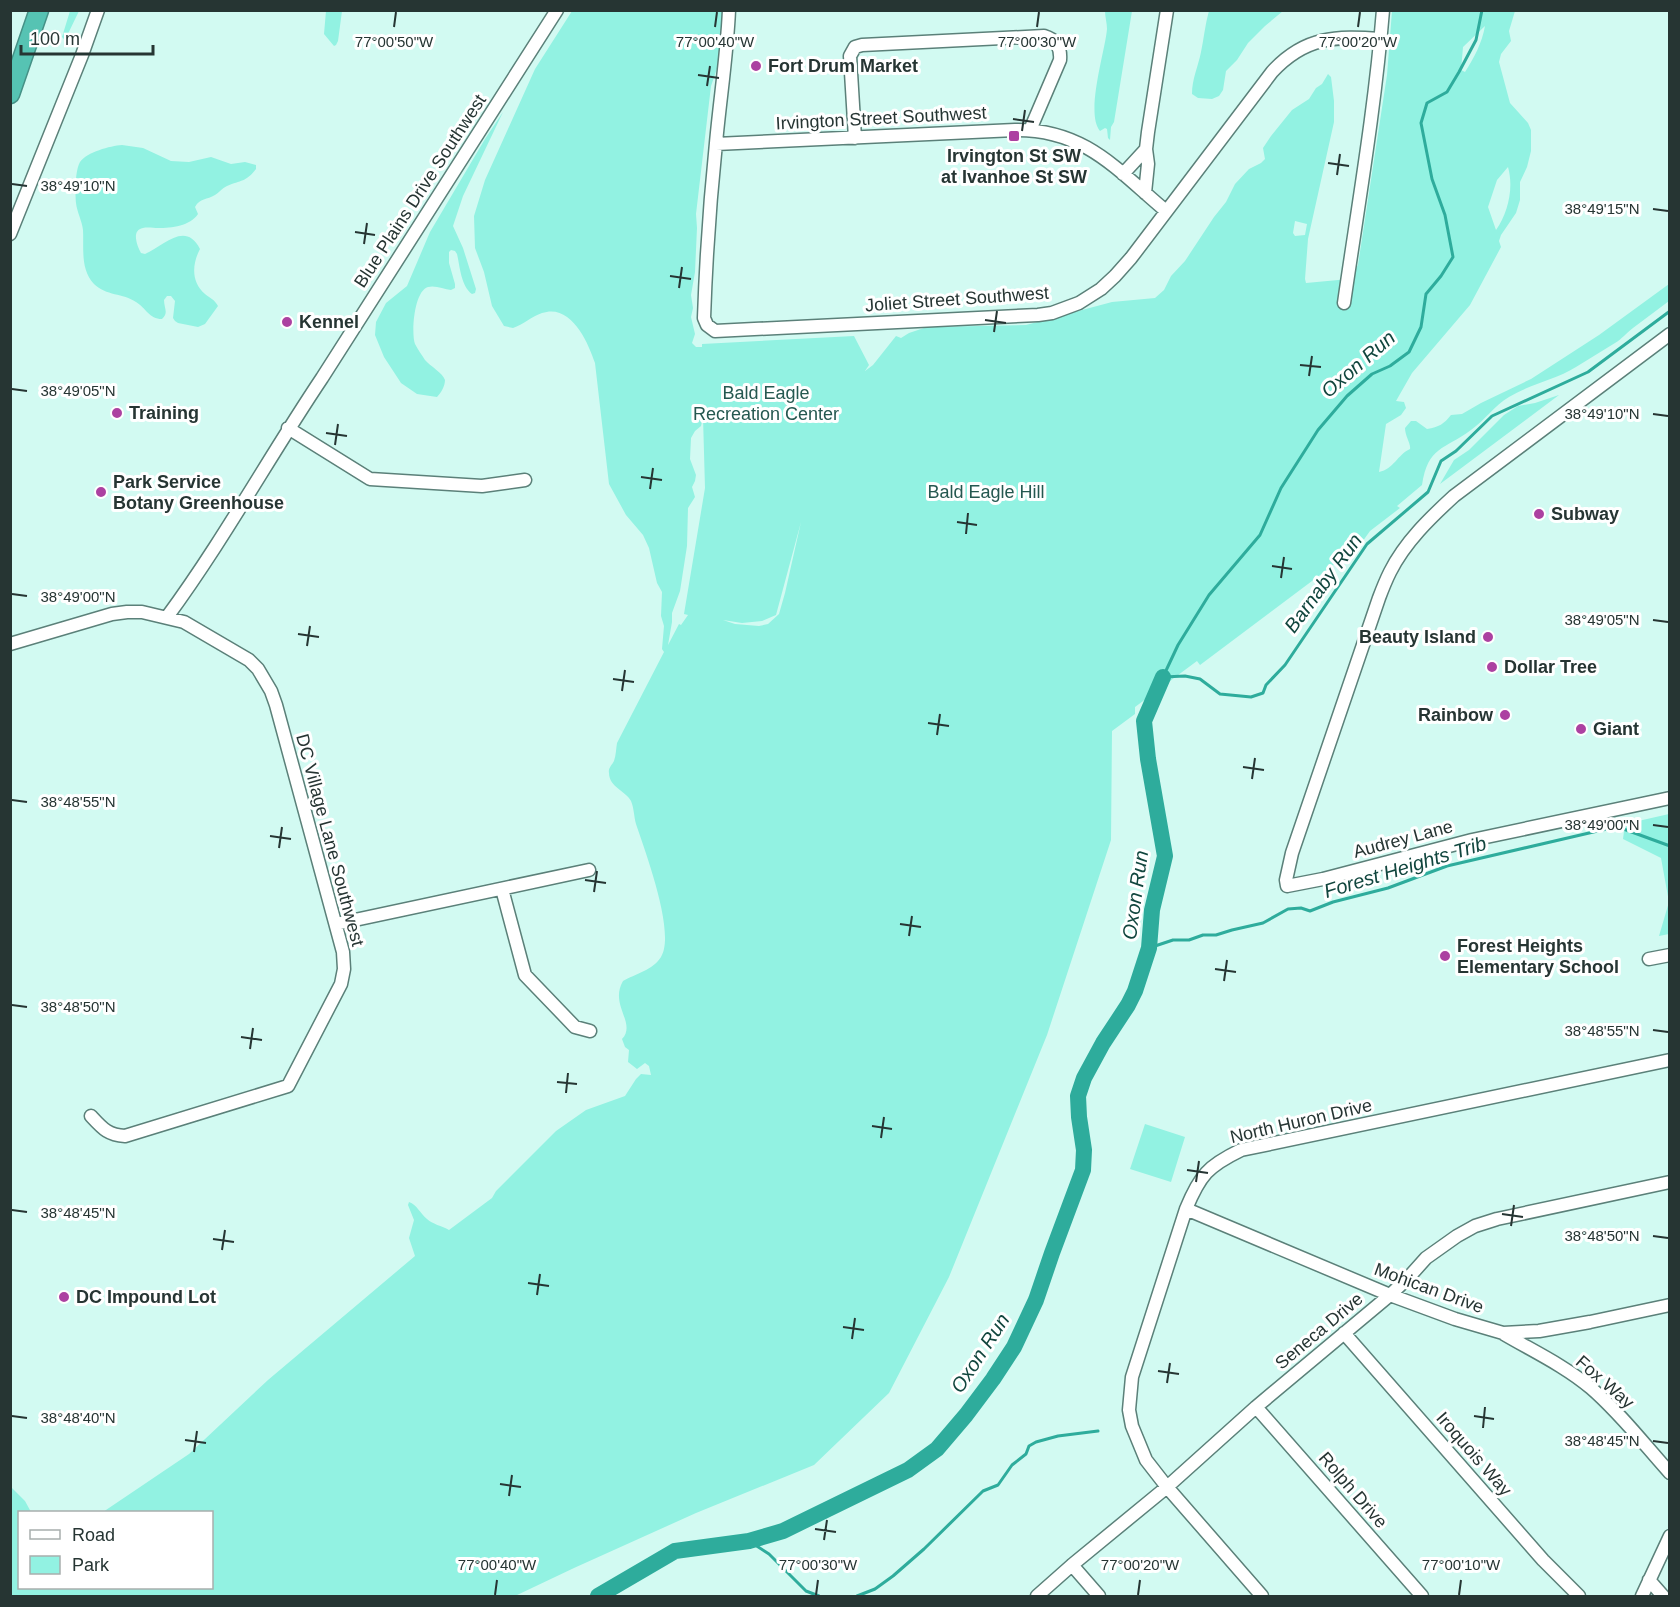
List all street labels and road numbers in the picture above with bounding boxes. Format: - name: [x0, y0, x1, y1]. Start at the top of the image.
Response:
- street label: Blue Plains Drive Southwest: [350, 91, 490, 291]
- street label: Irvington Street Southwest: [775, 102, 987, 134]
- street label: Joliet Street Southwest: [864, 283, 1050, 315]
- street label: DC Village Lane Southwest: [292, 732, 368, 948]
- street label: Audrey Lane: [1351, 816, 1455, 862]
- street label: North Huron Drive: [1228, 1095, 1374, 1147]
- street label: Mohican Drive: [1372, 1259, 1486, 1317]
- street label: Seneca Drive: [1271, 1289, 1367, 1373]
- street label: Fox Way: [1572, 1351, 1638, 1413]
- street label: Iroquois Way: [1432, 1408, 1516, 1500]
- street label: Rolph Drive: [1315, 1448, 1391, 1532]

